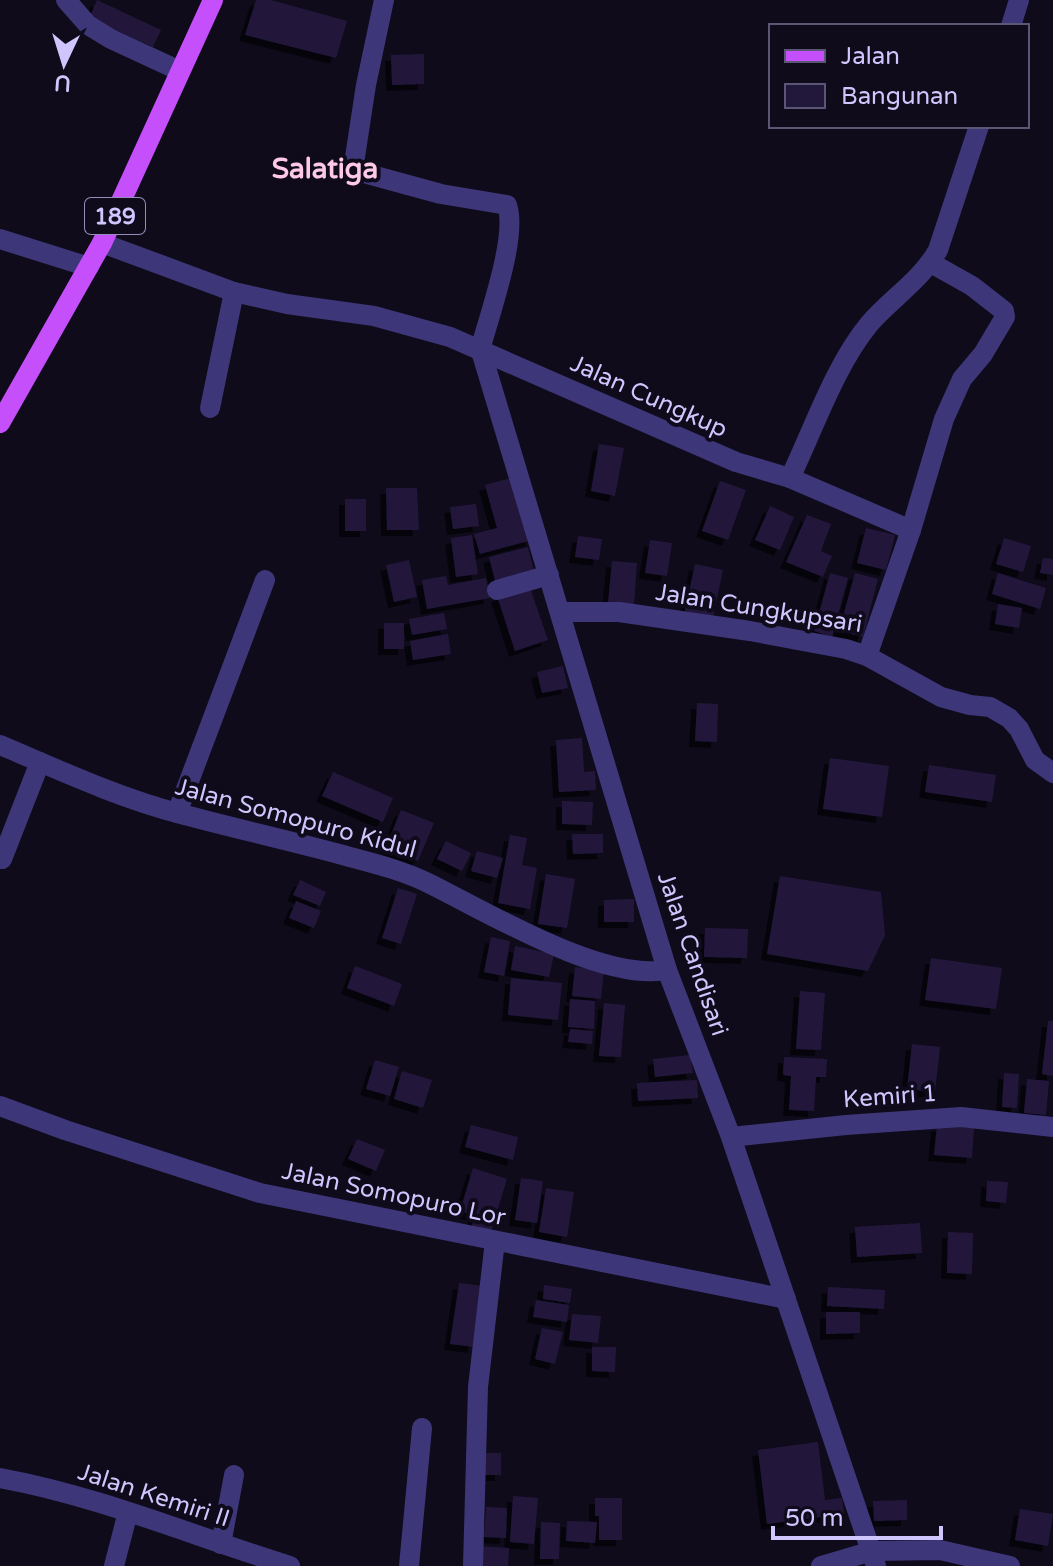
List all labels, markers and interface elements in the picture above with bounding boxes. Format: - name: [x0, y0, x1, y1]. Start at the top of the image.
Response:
- north arrow: [24, 24, 104, 104]
- legend: [769, 24, 1029, 128]
- text: Jalan: [841, 42, 900, 71]
- text: U: [53, 69, 72, 97]
- text: Bangunan: [841, 82, 958, 111]
- district label: Salatiga: [272, 152, 378, 186]
- road number: 189: [85, 198, 145, 234]
- street label: Jalan Cungkup: [566, 349, 732, 444]
- street label: Jalan Cungkupsari: [654, 578, 864, 639]
- street label: Jalan Somopuro Kidul: [172, 772, 420, 865]
- street label: Jalan Candisari: [651, 869, 734, 1040]
- street label: Kemiri 1: [842, 1079, 938, 1114]
- street label: Jalan Somopuro Lor: [279, 1157, 509, 1233]
- street label: Jalan Kemiri II: [74, 1457, 233, 1534]
- scale bar: [773, 1490, 941, 1540]
- text: 50 m: [785, 1504, 843, 1533]

